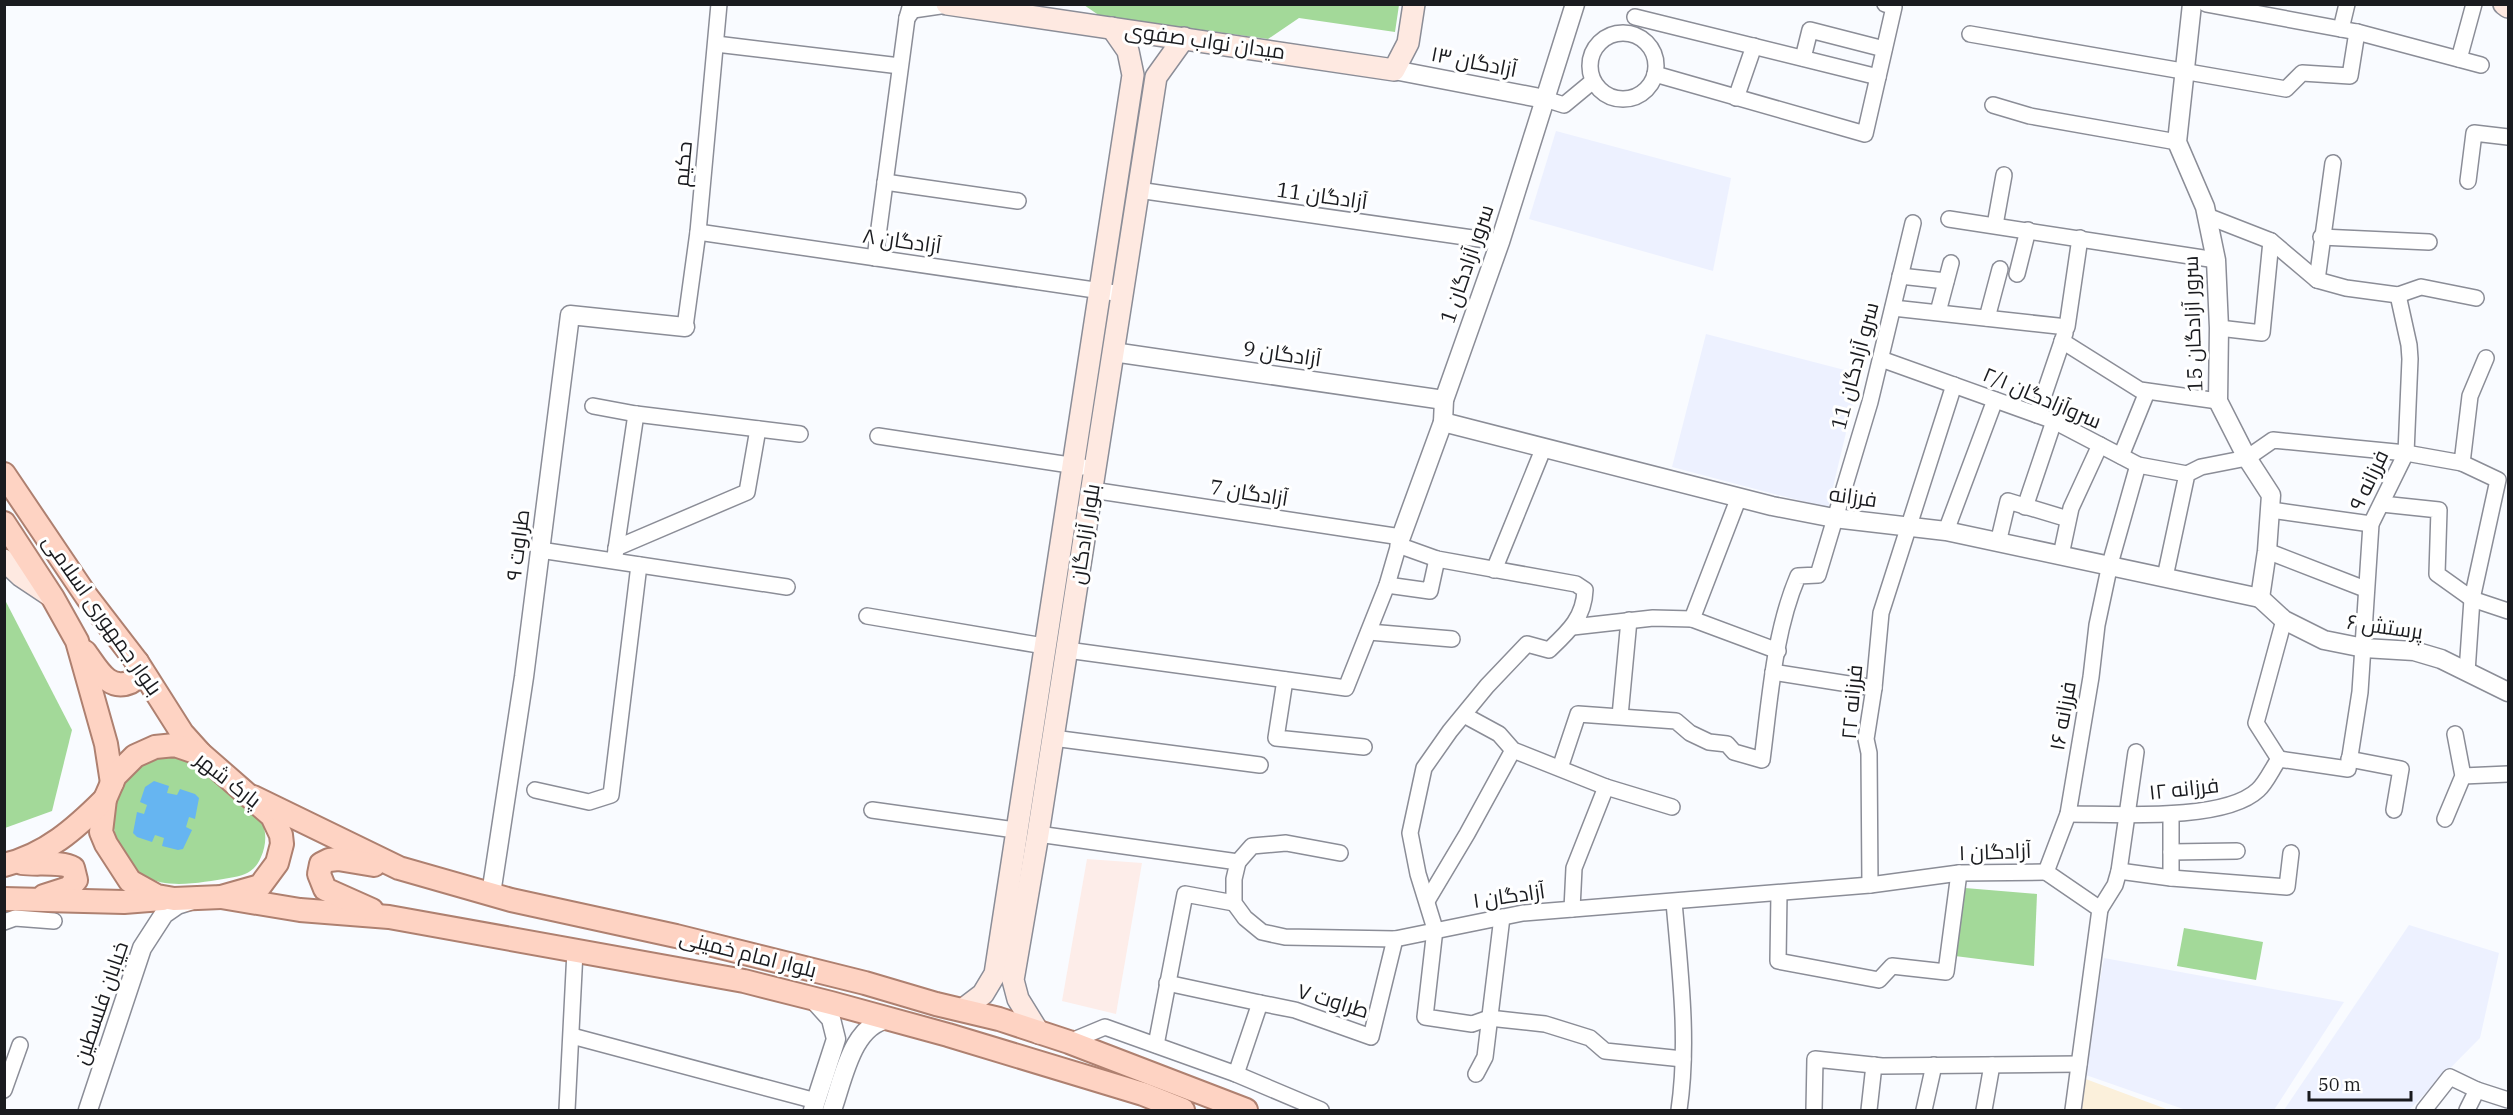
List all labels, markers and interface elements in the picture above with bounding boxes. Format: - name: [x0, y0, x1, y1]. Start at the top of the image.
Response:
- street label: میدان نواب صفوی: [1123, 15, 1287, 65]
- street label: آزادگان ۱۳: [1429, 39, 1520, 83]
- street label: حکیم: [666, 140, 699, 188]
- street label: آزادگان 11: [1275, 175, 1370, 215]
- street label: سرور آزادگان 1: [1433, 201, 1499, 327]
- street label: آزادگان ۸: [861, 221, 944, 259]
- street label: سرور آزادگان 15: [2176, 255, 2208, 393]
- street label: سرو آزادگان 11: [1824, 299, 1885, 433]
- street label: آزادگان 9: [1241, 334, 1323, 372]
- street label: ۲/۱ سروآزادگان: [1979, 360, 2106, 435]
- street label: فرزانه ۹: [2342, 445, 2394, 514]
- street label: آزادگان 7: [1208, 472, 1291, 512]
- street label: فرزانه: [1827, 479, 1879, 513]
- street label: بلوار آزادگان: [1062, 481, 1106, 586]
- street label: طراوت ۹: [499, 508, 535, 582]
- street label: بلوار جمهوری اسلامی: [37, 528, 169, 700]
- street label: پرستش ۶: [2345, 607, 2425, 646]
- street label: فرزانه ۲۲: [1834, 663, 1868, 740]
- street label: فرزانه ۱۶: [2042, 679, 2082, 752]
- street label: پارک شهر: [189, 744, 268, 815]
- street label: فرزانه ۱۲: [2147, 770, 2220, 806]
- street label: آزادگان ۱: [1958, 836, 2032, 866]
- street label: آزادگان ۱: [1471, 876, 1547, 914]
- street label: بلوار امام خمینی: [677, 922, 820, 985]
- street label: خیابان فلسطین: [66, 937, 134, 1068]
- street label: طراوت ۷: [1294, 976, 1373, 1024]
- scale bar: [2309, 1064, 2411, 1102]
- text: 50 m: [2318, 1073, 2361, 1096]

